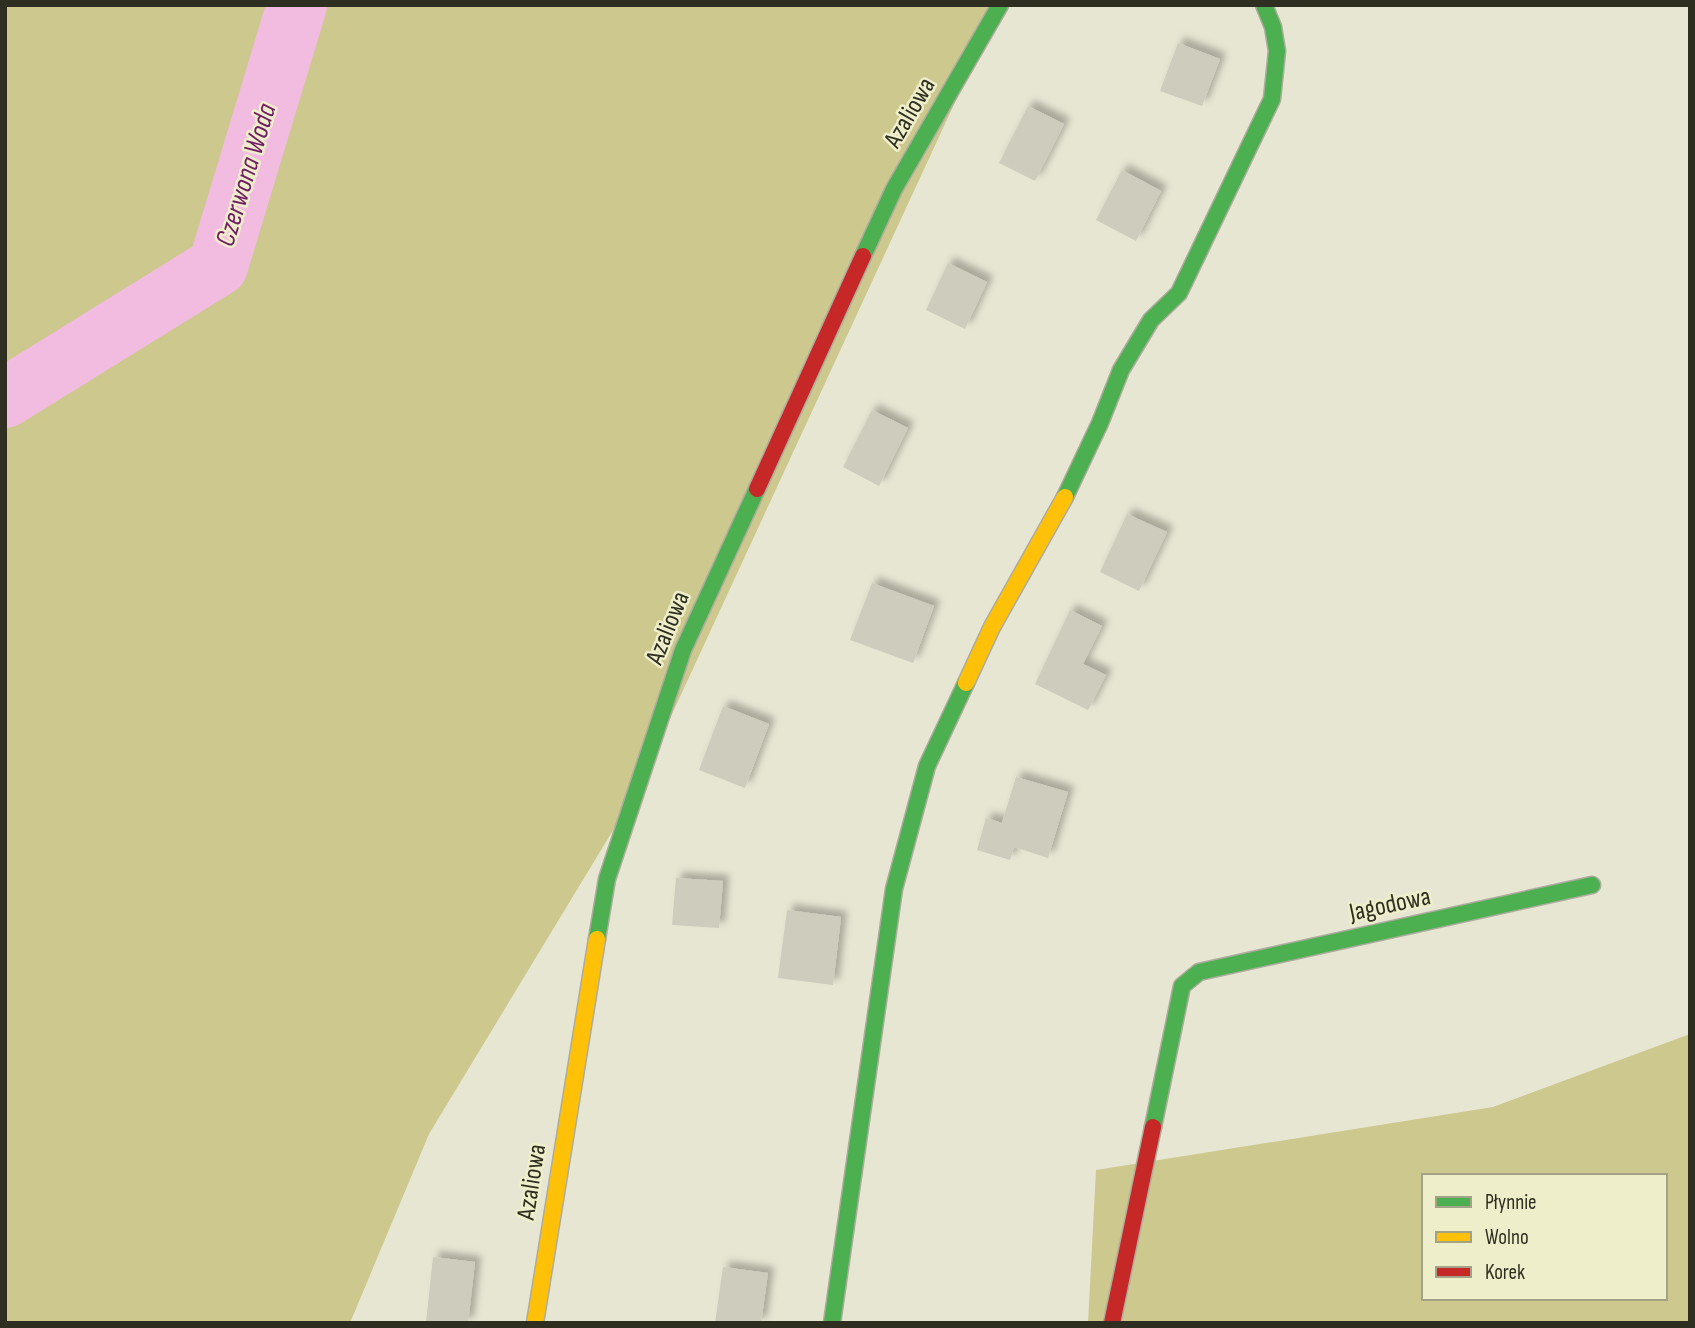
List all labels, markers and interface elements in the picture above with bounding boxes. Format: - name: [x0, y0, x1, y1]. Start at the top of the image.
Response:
- street label: Azaliowa: [877, 72, 942, 154]
- water label: Czerwona Woda: [209, 99, 284, 250]
- street label: Azaliowa: [639, 587, 697, 670]
- street label: Jagodowa: [1346, 881, 1433, 929]
- street label: Azaliowa: [511, 1142, 553, 1223]
- legend: [1422, 1174, 1667, 1300]
- text: Płynnie: [1485, 1190, 1537, 1215]
- text: Wolno: [1485, 1225, 1529, 1250]
- text: Korek: [1485, 1260, 1525, 1285]

